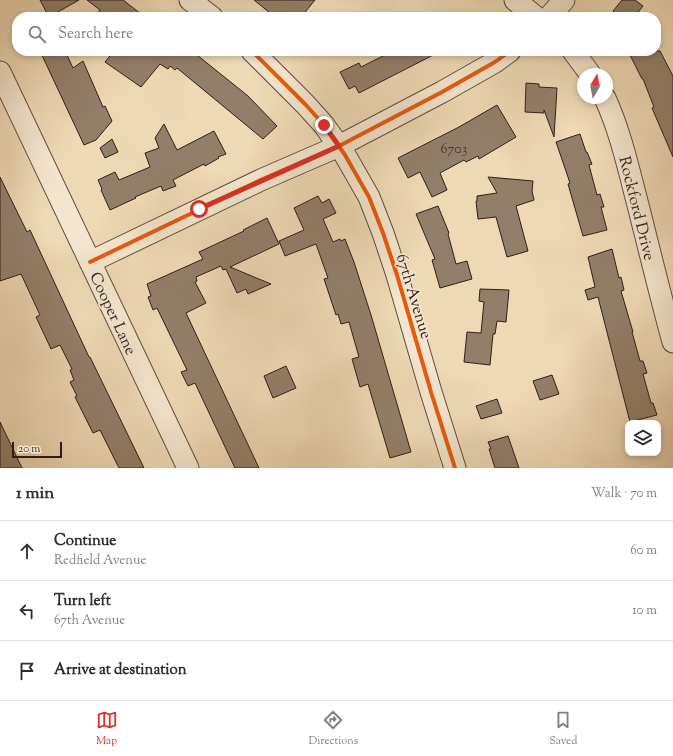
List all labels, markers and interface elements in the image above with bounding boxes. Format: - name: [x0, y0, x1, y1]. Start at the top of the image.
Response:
- search box: [12, 12, 661, 56]
- icon: search: [26, 23, 48, 45]
- text: Search here: [58, 24, 133, 45]
- north arrow: [577, 68, 613, 104]
- route end: [315, 116, 333, 134]
- house number: 6703: [441, 140, 468, 160]
- street label: Rockford Drive: [612, 154, 660, 263]
- route start: [190, 200, 208, 218]
- street label: 67th Avenue: [389, 251, 436, 342]
- street label: Cooper Lane: [82, 269, 141, 359]
- map controls: [625, 420, 661, 456]
- button: layers: [625, 420, 661, 456]
- scale bar: [12, 440, 62, 459]
- text: 20 m: [18, 441, 40, 457]
- text: 1 min: [16, 482, 54, 506]
- text: Walk · 70 m: [591, 485, 657, 503]
- text: Continue: [54, 531, 116, 552]
- icon: ahead: [16, 540, 38, 562]
- text: 60 m: [630, 542, 657, 560]
- text: Redfield Avenue: [54, 552, 146, 570]
- text: Turn left: [54, 591, 111, 612]
- icon: left: [16, 600, 38, 622]
- text: 10 m: [632, 602, 657, 620]
- text: 67th Avenue: [54, 612, 125, 630]
- icon: arrive: [16, 660, 38, 682]
- text: Arrive at destination: [54, 660, 187, 681]
- tab: Map: [96, 709, 118, 749]
- tab: Directions: [309, 709, 358, 749]
- tab: Saved: [549, 709, 577, 749]

